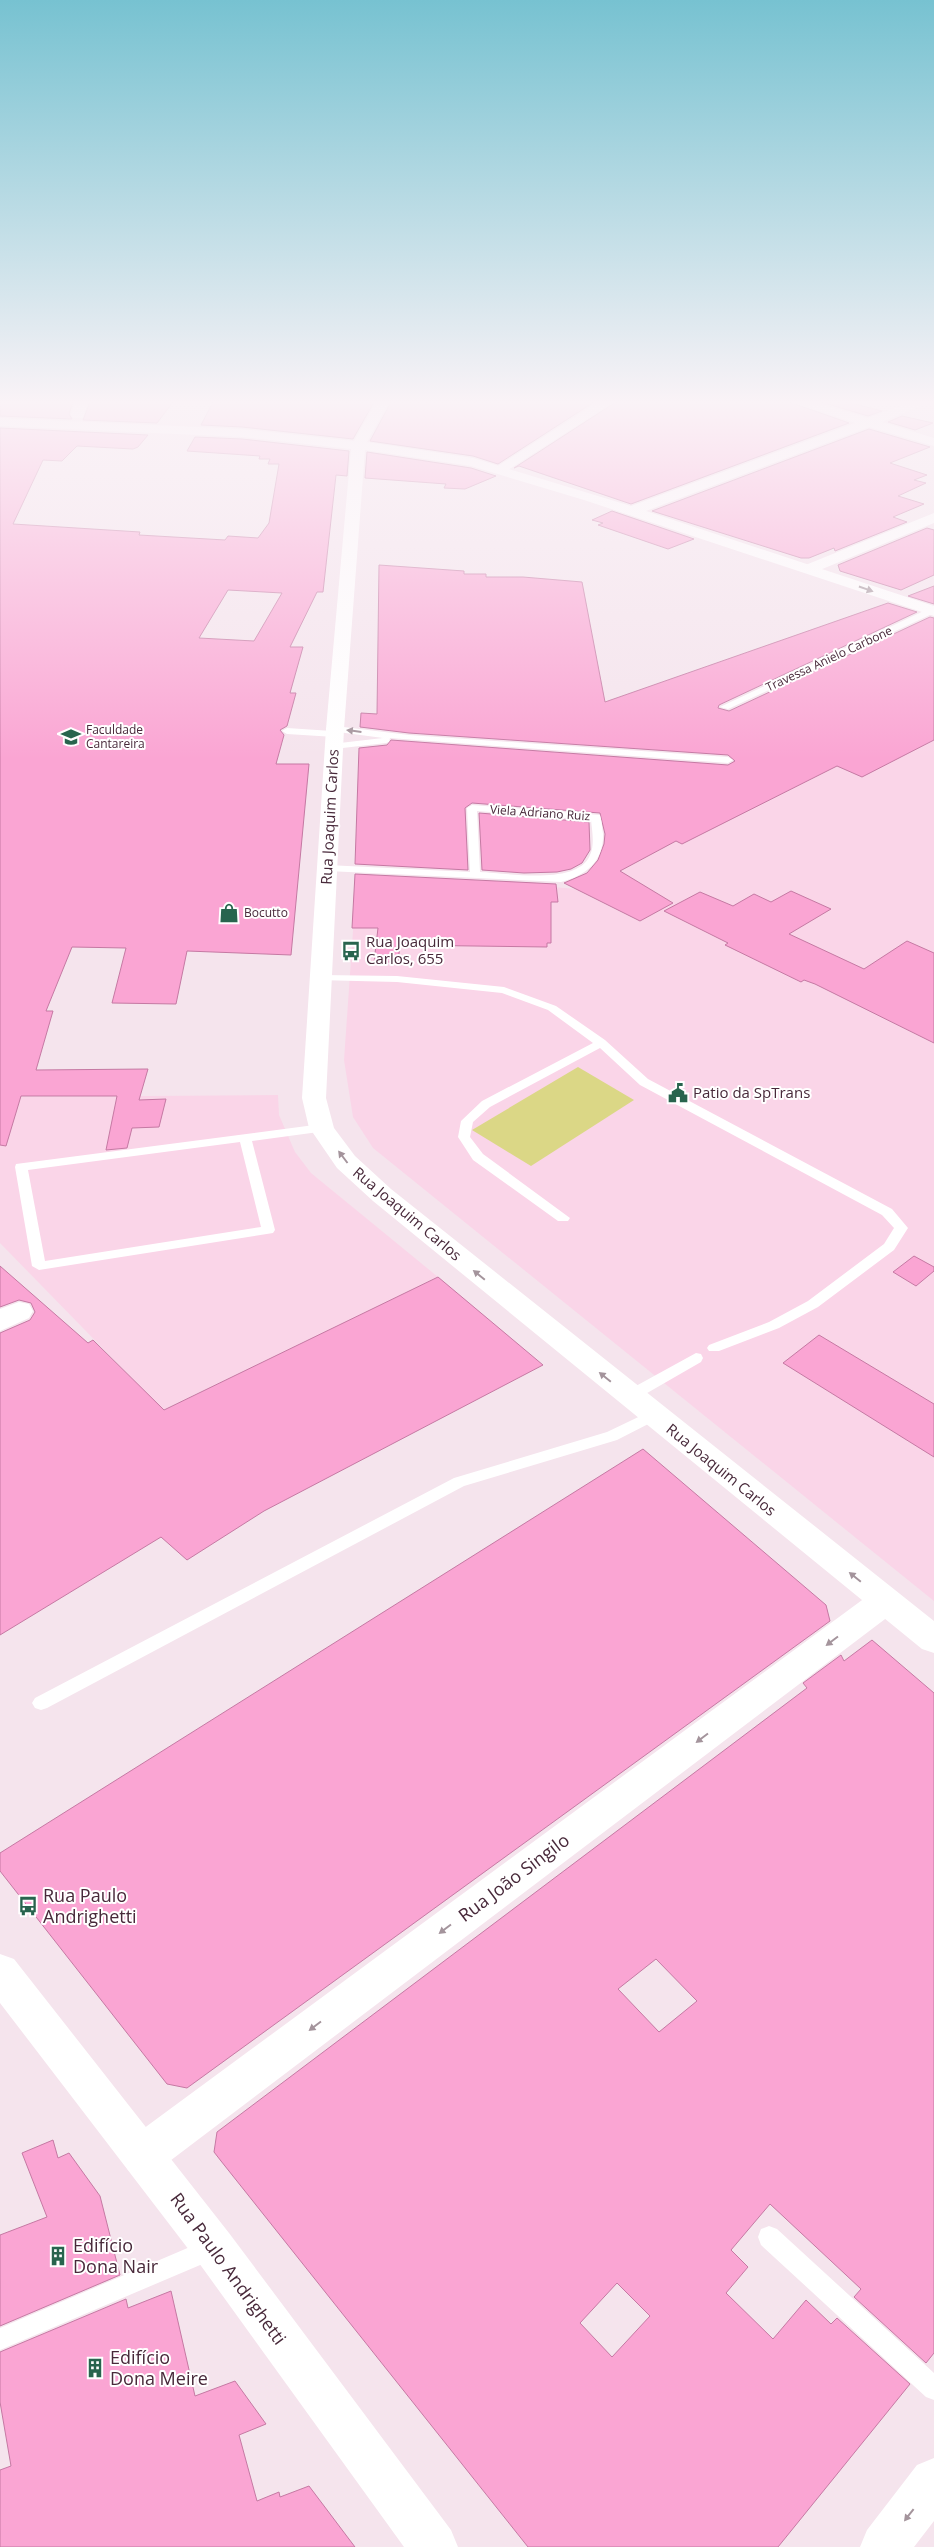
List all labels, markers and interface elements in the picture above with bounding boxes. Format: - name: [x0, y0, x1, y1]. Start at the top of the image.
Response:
- one-way arrow: [859, 585, 874, 593]
- street label: Travessa Anielo Carbone: [763, 622, 895, 695]
- place label: Faculdade Cantareira: [86, 721, 145, 752]
- school or university icon: Faculdade Cantareira: [60, 726, 82, 748]
- one-way arrow: [346, 727, 362, 735]
- street label: Rua Joaquim Carlos: [315, 749, 343, 885]
- street label: Viela Adriano Ruiz: [489, 801, 591, 825]
- shop icon: Bocutto: [218, 902, 240, 924]
- place label: Bocutto: [244, 904, 288, 921]
- place label: Rua Joaquim Carlos, 655: [366, 931, 454, 968]
- bus stop icon: Rua Joaquim Carlos, 655: [340, 940, 362, 962]
- public building icon: Patio da SpTrans: [667, 1082, 689, 1104]
- place label: Patio da SpTrans: [693, 1082, 810, 1102]
- one-way arrow: [338, 1150, 348, 1164]
- street label: Rua Joaquim Carlos: [349, 1162, 466, 1265]
- one-way arrow: [473, 1269, 486, 1280]
- one-way arrow: [599, 1371, 612, 1382]
- street label: Rua Joaquim Carlos: [663, 1419, 781, 1520]
- one-way arrow: [848, 1572, 862, 1582]
- one-way arrow: [825, 1636, 839, 1646]
- one-way arrow: [695, 1733, 709, 1743]
- street label: Rua João Singilo: [453, 1828, 574, 1927]
- place label: Rua Paulo Andrighetti: [43, 1883, 137, 1928]
- bus stop icon: Rua Paulo Andrighetti: [17, 1895, 39, 1917]
- one-way arrow: [438, 1924, 452, 1934]
- one-way arrow: [308, 2021, 322, 2031]
- street label: Rua Paulo Andrighetti: [166, 2188, 292, 2349]
- place label: Edifício Dona Nair: [73, 2233, 159, 2278]
- building icon: Edifício Dona Nair: [47, 2245, 69, 2267]
- place label: Edifício Dona Meire: [110, 2345, 208, 2390]
- building icon: Edifício Dona Meire: [84, 2357, 106, 2379]
- one-way arrow: [904, 2508, 915, 2521]

